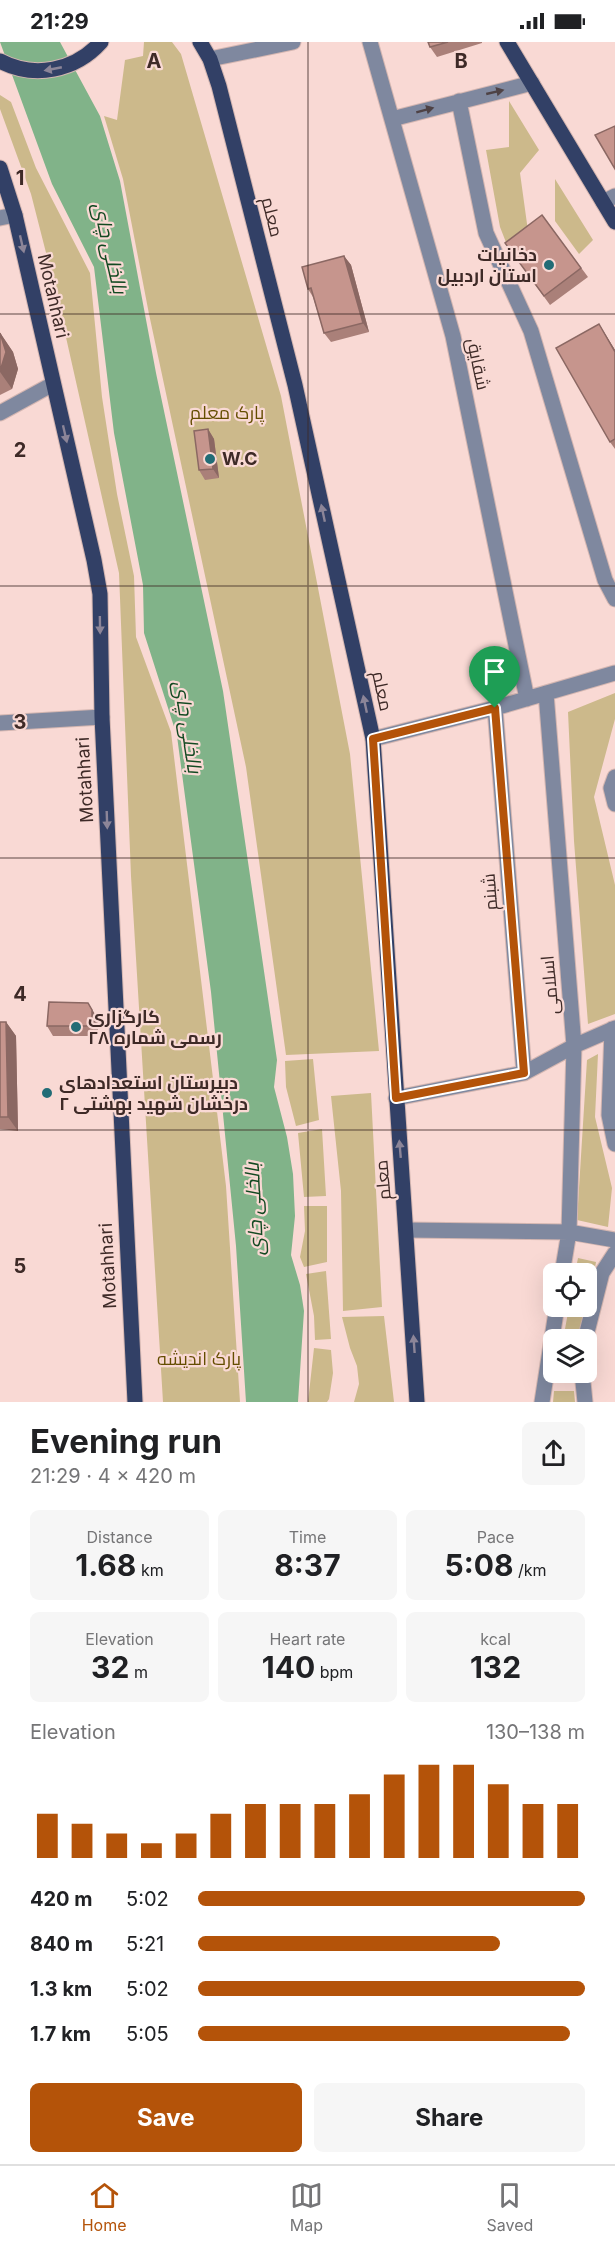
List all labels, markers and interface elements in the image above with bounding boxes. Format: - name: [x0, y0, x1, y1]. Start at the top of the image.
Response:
- text: 21:29: [30, 8, 89, 34]
- text: A: [147, 49, 162, 73]
- text: B: [454, 49, 468, 73]
- one-way arrow: [44, 65, 63, 74]
- one-way arrow: [486, 87, 504, 97]
- one-way arrow: [416, 105, 434, 114]
- text: 1: [16, 166, 24, 190]
- street label: معلم: [255, 195, 288, 240]
- water label: بالخلی چای: [86, 200, 133, 298]
- one-way arrow: [17, 235, 27, 253]
- place label: دخانیات استان اردبیل: [438, 244, 537, 287]
- street label: Motahhari: [34, 252, 73, 340]
- marker: دخانیات استان اردبیل: [542, 258, 556, 272]
- street label: شقایق: [461, 336, 494, 392]
- park label: پارک معلم: [190, 402, 264, 425]
- one-way arrow: [61, 425, 70, 444]
- text: 2: [14, 438, 26, 462]
- place label: W.C: [222, 448, 257, 469]
- marker: W.C: [203, 452, 217, 466]
- one-way arrow: [318, 504, 327, 523]
- one-way arrow: [95, 616, 105, 635]
- pin: [469, 646, 520, 708]
- icon: arrive: [478, 655, 511, 688]
- street label: معلم: [366, 669, 397, 713]
- water label: بالخلی چای: [167, 679, 207, 777]
- one-way arrow: [360, 694, 369, 713]
- text: 3: [14, 710, 26, 734]
- street label: Motahhari: [72, 737, 97, 823]
- one-way arrow: [102, 811, 111, 830]
- street label: شبنم: [477, 872, 504, 912]
- street label: اسلامی: [536, 955, 564, 1015]
- text: 4: [13, 982, 27, 1006]
- place label: کارگزاری رسمی شماره ۲۸: [88, 1006, 222, 1049]
- marker: کارگزاری رسمی شماره ۲۸: [69, 1020, 83, 1034]
- place label: دبیرستان استعدادهای درخشان شهید بهشتی ۲: [59, 1072, 248, 1115]
- marker: دبیرستان استعدادهای درخشان شهید بهشتی ۲: [40, 1086, 54, 1100]
- one-way arrow: [395, 1140, 405, 1159]
- street label: معلم: [370, 1159, 397, 1201]
- water label: بالخلی چای: [239, 1160, 270, 1256]
- street label: Motahhari: [95, 1223, 120, 1309]
- text: 5: [14, 1254, 26, 1278]
- map controls: [543, 1263, 597, 1383]
- button: locate: [543, 1263, 597, 1317]
- button: layers: [543, 1329, 597, 1383]
- one-way arrow: [409, 1334, 418, 1353]
- park label: پارک اندیشه: [157, 1348, 241, 1371]
- text: Evening run: [30, 1421, 222, 1461]
- button: share: [522, 1422, 585, 1485]
- text: 21:29 · 4 × 420 m: [30, 1464, 196, 1488]
- text: Distance: [86, 1527, 153, 1547]
- text: Time: [289, 1527, 326, 1547]
- text: Pace: [477, 1527, 514, 1547]
- text: 1.68: [75, 1547, 136, 1583]
- text: 8:37: [274, 1547, 341, 1583]
- text: 5:08: [444, 1547, 513, 1583]
- text: km: [136, 1560, 164, 1580]
- text: /km: [513, 1560, 547, 1580]
- text: Elevation: [85, 1629, 154, 1649]
- text: Heart rate: [270, 1629, 345, 1649]
- text: kcal: [480, 1629, 511, 1649]
- text: 32: [91, 1649, 129, 1685]
- text: 140: [262, 1649, 315, 1685]
- text: 132: [470, 1649, 521, 1685]
- text: m: [129, 1662, 148, 1682]
- text: bpm: [315, 1662, 353, 1682]
- text: Elevation: [30, 1720, 116, 1744]
- text: 130–138 m: [486, 1720, 585, 1744]
- text: 420 m: [30, 1887, 93, 1911]
- text: 5:02: [126, 1887, 169, 1911]
- text: 840 m: [30, 1932, 93, 1956]
- text: 5:21: [126, 1932, 164, 1956]
- text: 1.3 km: [30, 1977, 92, 2001]
- text: 5:02: [126, 1977, 169, 2001]
- text: 1.7 km: [30, 2022, 91, 2046]
- text: 5:05: [126, 2022, 169, 2046]
- button: Save: [30, 2083, 302, 2152]
- button: Share: [314, 2083, 585, 2152]
- tab: Home: [82, 2179, 127, 2235]
- tab: Map: [290, 2179, 323, 2235]
- tab: Saved: [486, 2179, 533, 2235]

